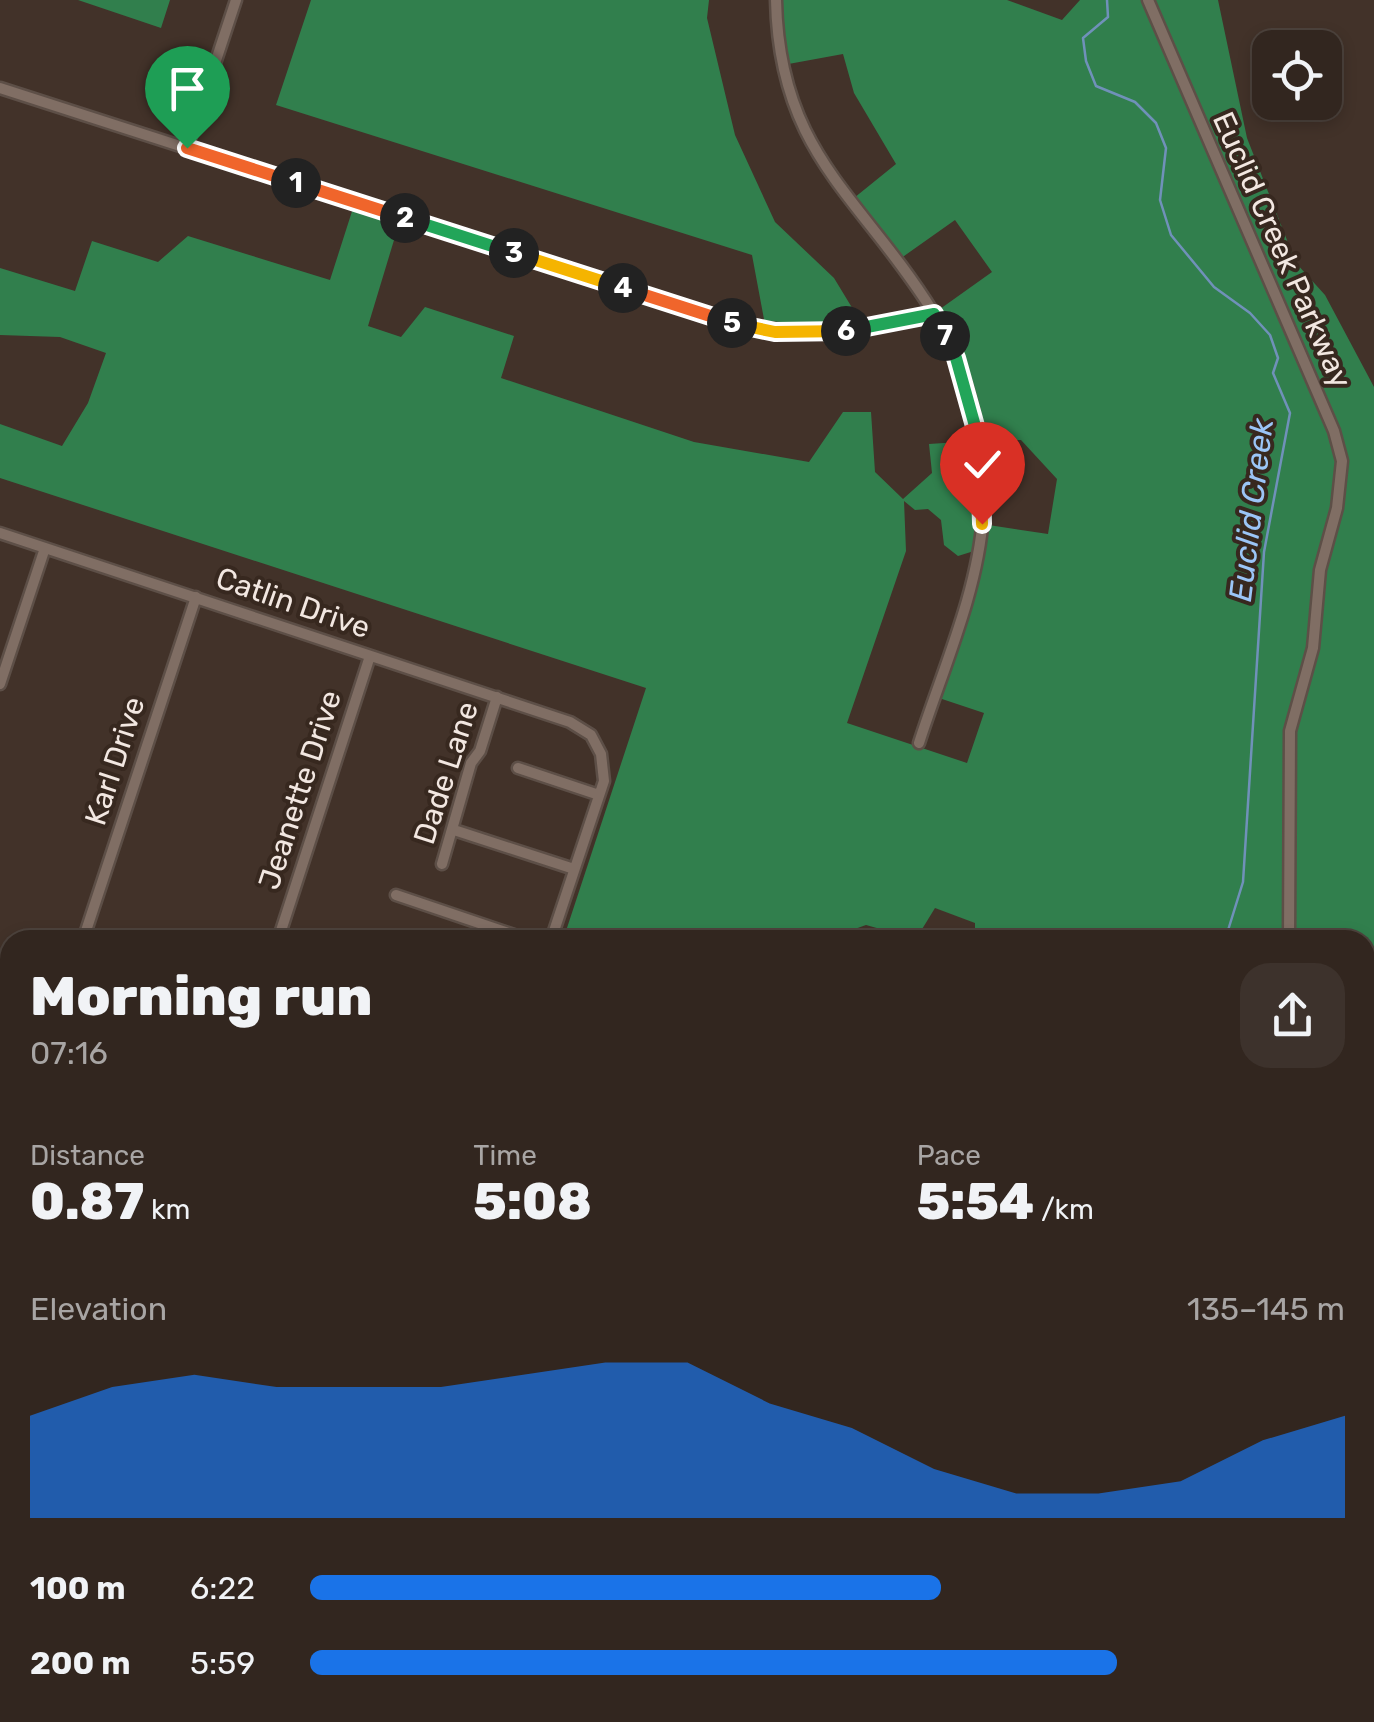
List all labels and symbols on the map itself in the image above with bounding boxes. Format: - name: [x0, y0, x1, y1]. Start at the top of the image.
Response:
- pin: [145, 46, 230, 149]
- street label: Euclid Creek Parkway: [1205, 106, 1359, 394]
- pin: 1: [271, 158, 321, 208]
- pin: 2: [380, 193, 430, 243]
- pin: 3: [489, 228, 539, 278]
- pin: 4: [598, 263, 648, 313]
- pin: 5: [707, 298, 757, 348]
- pin: 6: [821, 306, 871, 356]
- pin: 7: [920, 311, 970, 361]
- water label: Euclid Creek: [1221, 416, 1281, 604]
- pin: [940, 422, 1025, 525]
- street label: Catlin Drive: [211, 560, 375, 646]
- street label: Jeanette Drive: [251, 686, 349, 894]
- street label: Karl Drive: [77, 692, 153, 830]
- street label: Dade Lane: [406, 697, 486, 849]

